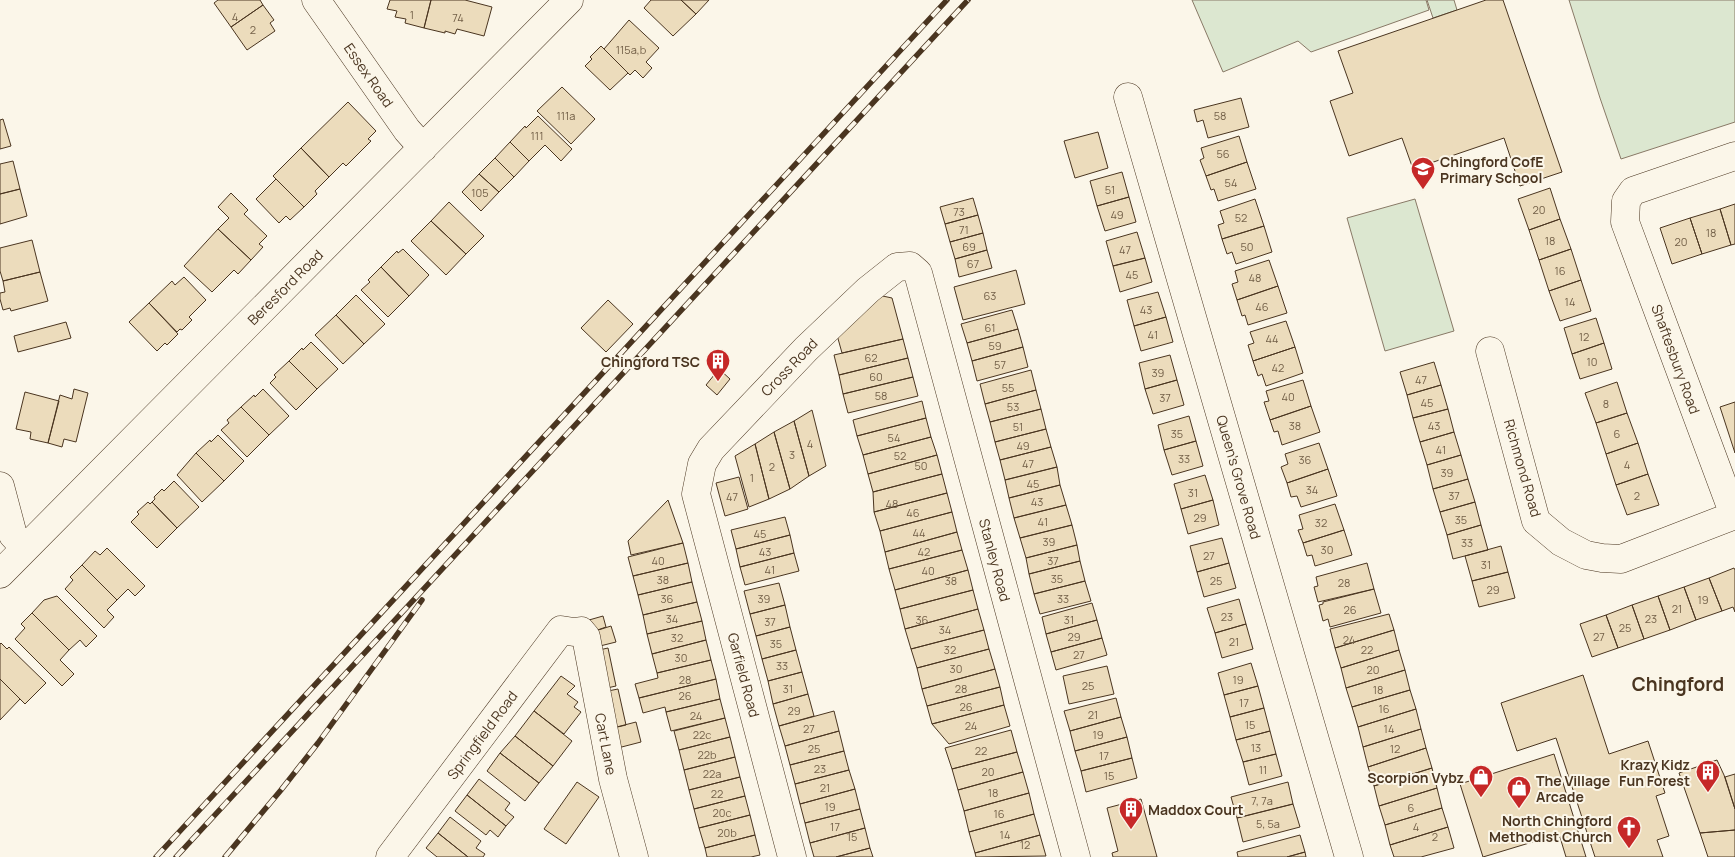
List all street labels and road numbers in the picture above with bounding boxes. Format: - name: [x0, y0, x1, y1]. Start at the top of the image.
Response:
- street label: Essex Road: [340, 39, 398, 111]
- street label: Beresford Road: [243, 245, 327, 329]
- street label: Shaftesbury Road: [1647, 301, 1705, 417]
- street label: Cross Road: [757, 334, 821, 400]
- street label: Queen's Grove Road: [1212, 413, 1266, 541]
- street label: Richmond Road: [1500, 417, 1546, 519]
- street label: Stanley Road: [975, 516, 1015, 604]
- street label: Garfield Road: [724, 631, 764, 719]
- street label: Springfield Road: [443, 687, 521, 783]
- street label: Cart Lane: [591, 711, 621, 777]

